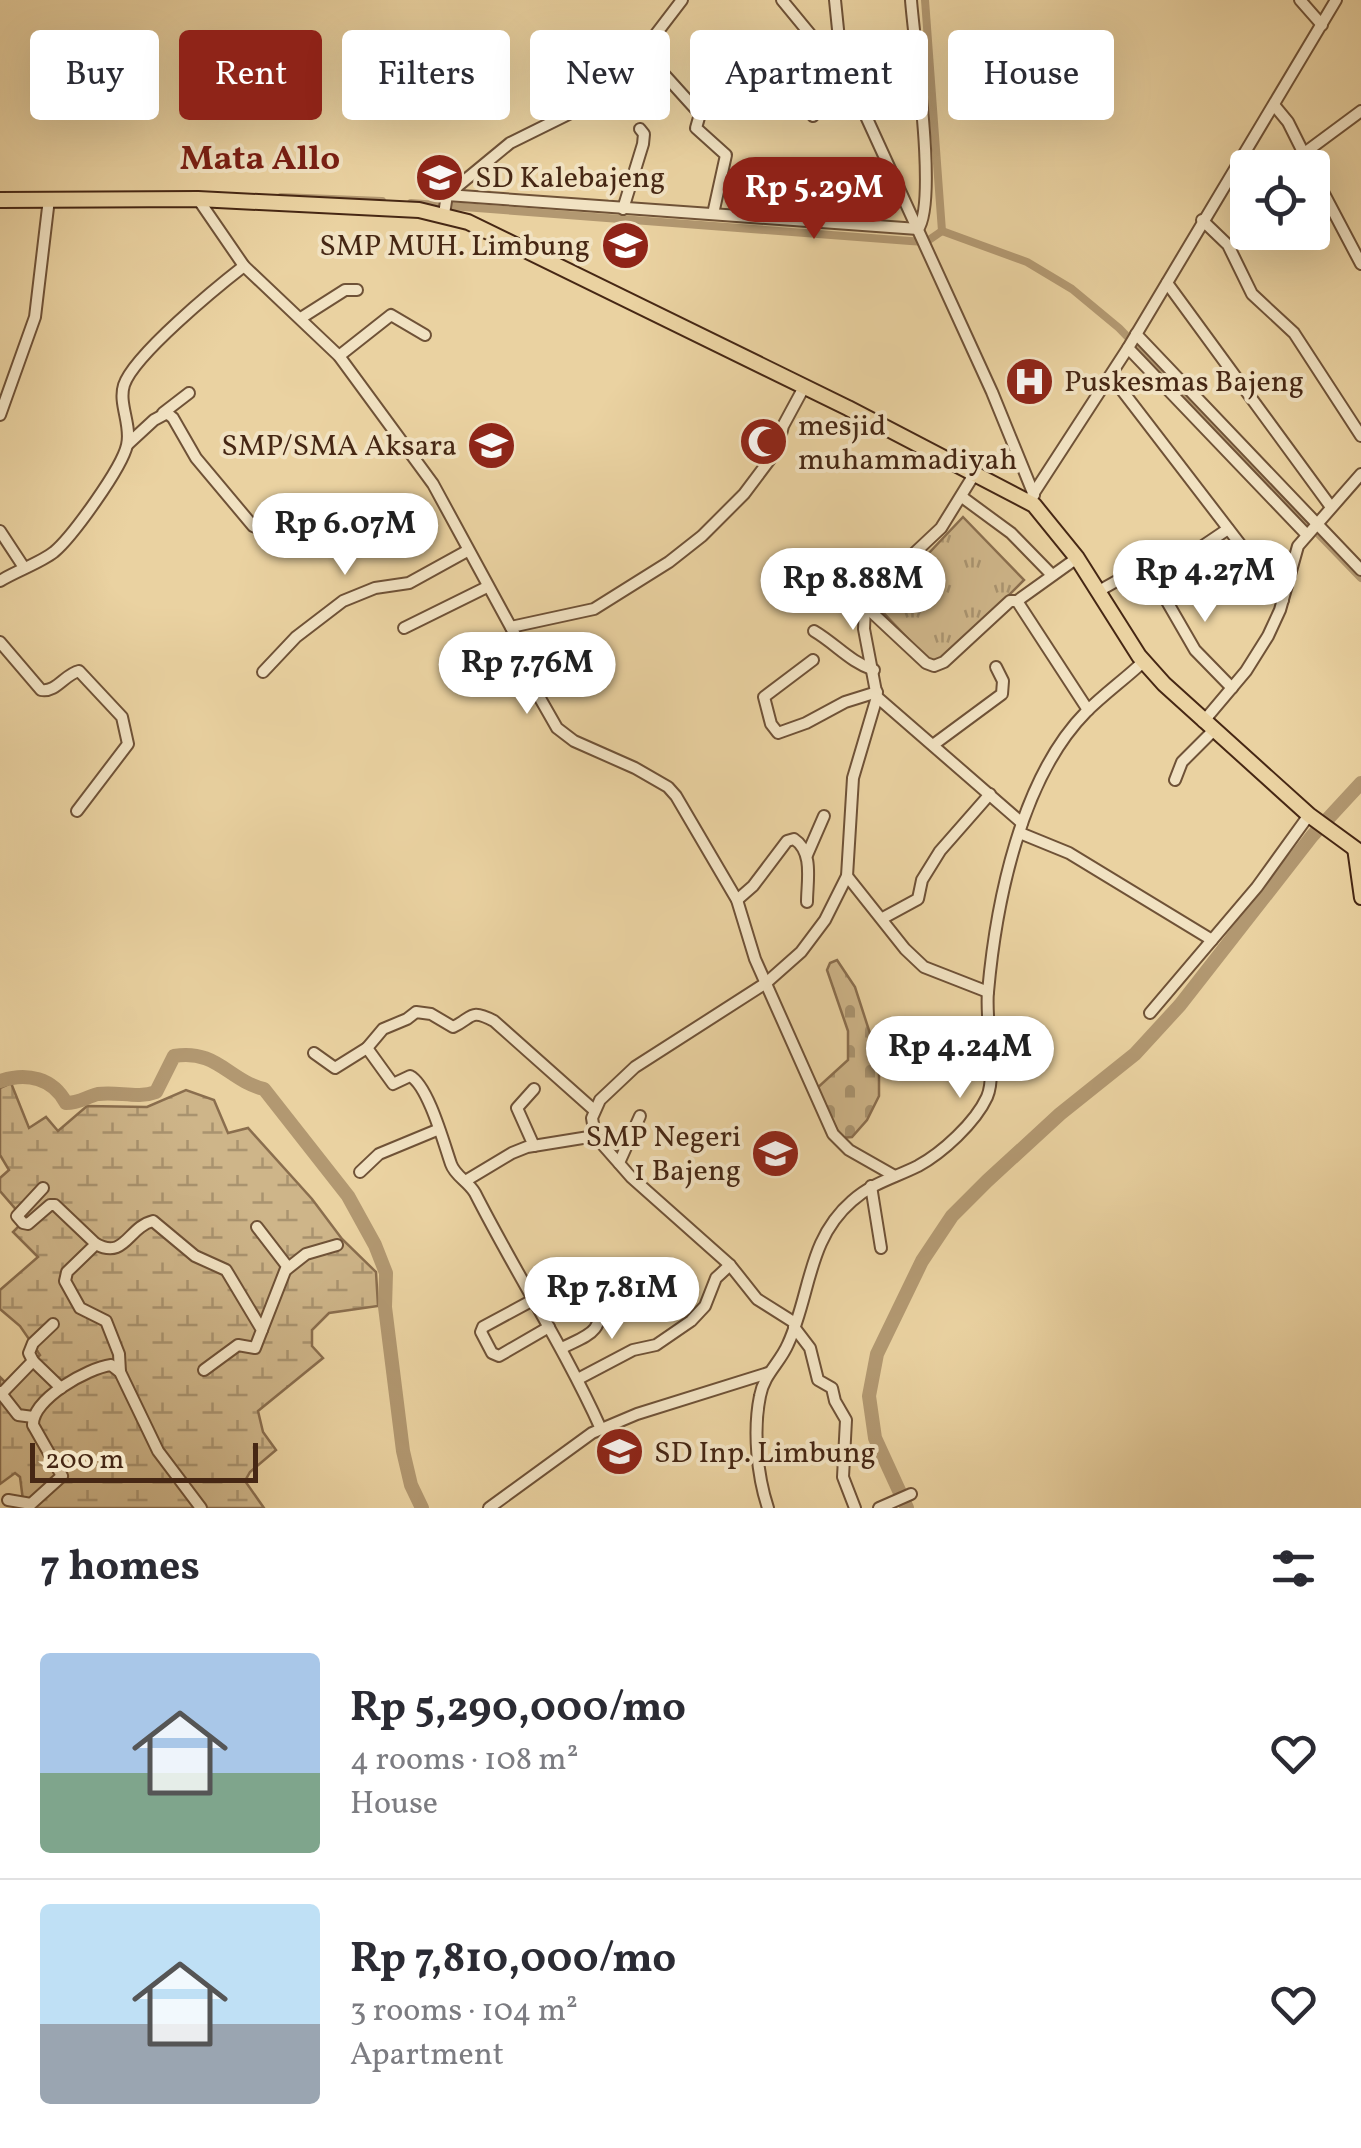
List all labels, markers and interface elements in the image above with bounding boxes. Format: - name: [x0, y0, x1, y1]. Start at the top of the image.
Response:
- chip: Buy: [30, 30, 159, 120]
- chip: Rent: [179, 30, 322, 120]
- chip: Filters: [342, 30, 510, 120]
- chip: New: [530, 30, 670, 120]
- chip: Apartment: [690, 30, 928, 120]
- chip: House: [948, 30, 1114, 120]
- district label: Mata Allo: [180, 136, 340, 184]
- map controls: [1230, 150, 1330, 250]
- button: locate: [1230, 150, 1330, 250]
- school or university icon: SD Kalebajeng: [414, 151, 466, 203]
- pin: Rp 5.29M: [711, 157, 917, 242]
- place label: SD Kalebajeng: [475, 158, 665, 200]
- text: Rp 5.29M: [745, 167, 883, 211]
- school or university icon: SMP MUH. Limbung: [599, 219, 651, 271]
- place label: SMP MUH. Limbung: [319, 226, 590, 268]
- hospital icon: Puskesmas Bajeng: [1003, 355, 1055, 407]
- place label: Puskesmas Bajeng: [1064, 362, 1304, 404]
- place label: mesjid muhammadiyah: [798, 406, 1017, 482]
- mosque icon: mesjid muhammadiyah: [737, 416, 789, 468]
- school or university icon: SMP/SMA Aksara: [466, 419, 518, 471]
- place label: SMP/SMA Aksara: [221, 426, 457, 468]
- pin: Rp 6.07M: [242, 493, 448, 578]
- text: Rp 6.07M: [274, 503, 416, 547]
- pin: Rp 4.27M: [1102, 540, 1308, 625]
- pin: Rp 8.88M: [750, 548, 956, 633]
- text: Rp 4.27M: [1135, 550, 1275, 594]
- text: Rp 8.88M: [783, 558, 923, 602]
- pin: Rp 7.76M: [424, 632, 630, 717]
- text: Rp 7.76M: [461, 642, 593, 686]
- pin: Rp 4.24M: [857, 1016, 1063, 1101]
- text: Rp 4.24M: [888, 1026, 1032, 1070]
- place label: SMP Negeri 1 Bajeng: [585, 1117, 741, 1193]
- school or university icon: SMP Negeri 1 Bajeng: [750, 1127, 802, 1179]
- pin: Rp 7.81M: [509, 1257, 715, 1342]
- text: Rp 7.81M: [546, 1267, 678, 1311]
- school or university icon: SD Inp. Limbung: [593, 1426, 645, 1478]
- place label: SD Inp. Limbung: [654, 1433, 876, 1475]
- scale bar: [30, 1438, 258, 1482]
- text: 200 m: [45, 1441, 124, 1480]
- text: 7 homes: [40, 1539, 200, 1598]
- icon: filters: [1266, 1541, 1321, 1596]
- text: Rp 5,290,000/mo: [350, 1680, 686, 1739]
- icon: home: [120, 1693, 240, 1813]
- icon: heart: [1266, 1726, 1321, 1781]
- text: 4 rooms · 108 m²: [350, 1739, 579, 1783]
- text: House: [350, 1783, 438, 1827]
- text: Rp 7,810,000/mo: [350, 1931, 676, 1990]
- icon: home: [120, 1944, 240, 2064]
- icon: heart: [1266, 1977, 1321, 2032]
- text: 3 rooms · 104 m²: [350, 1990, 578, 2034]
- text: Apartment: [350, 2034, 504, 2078]

